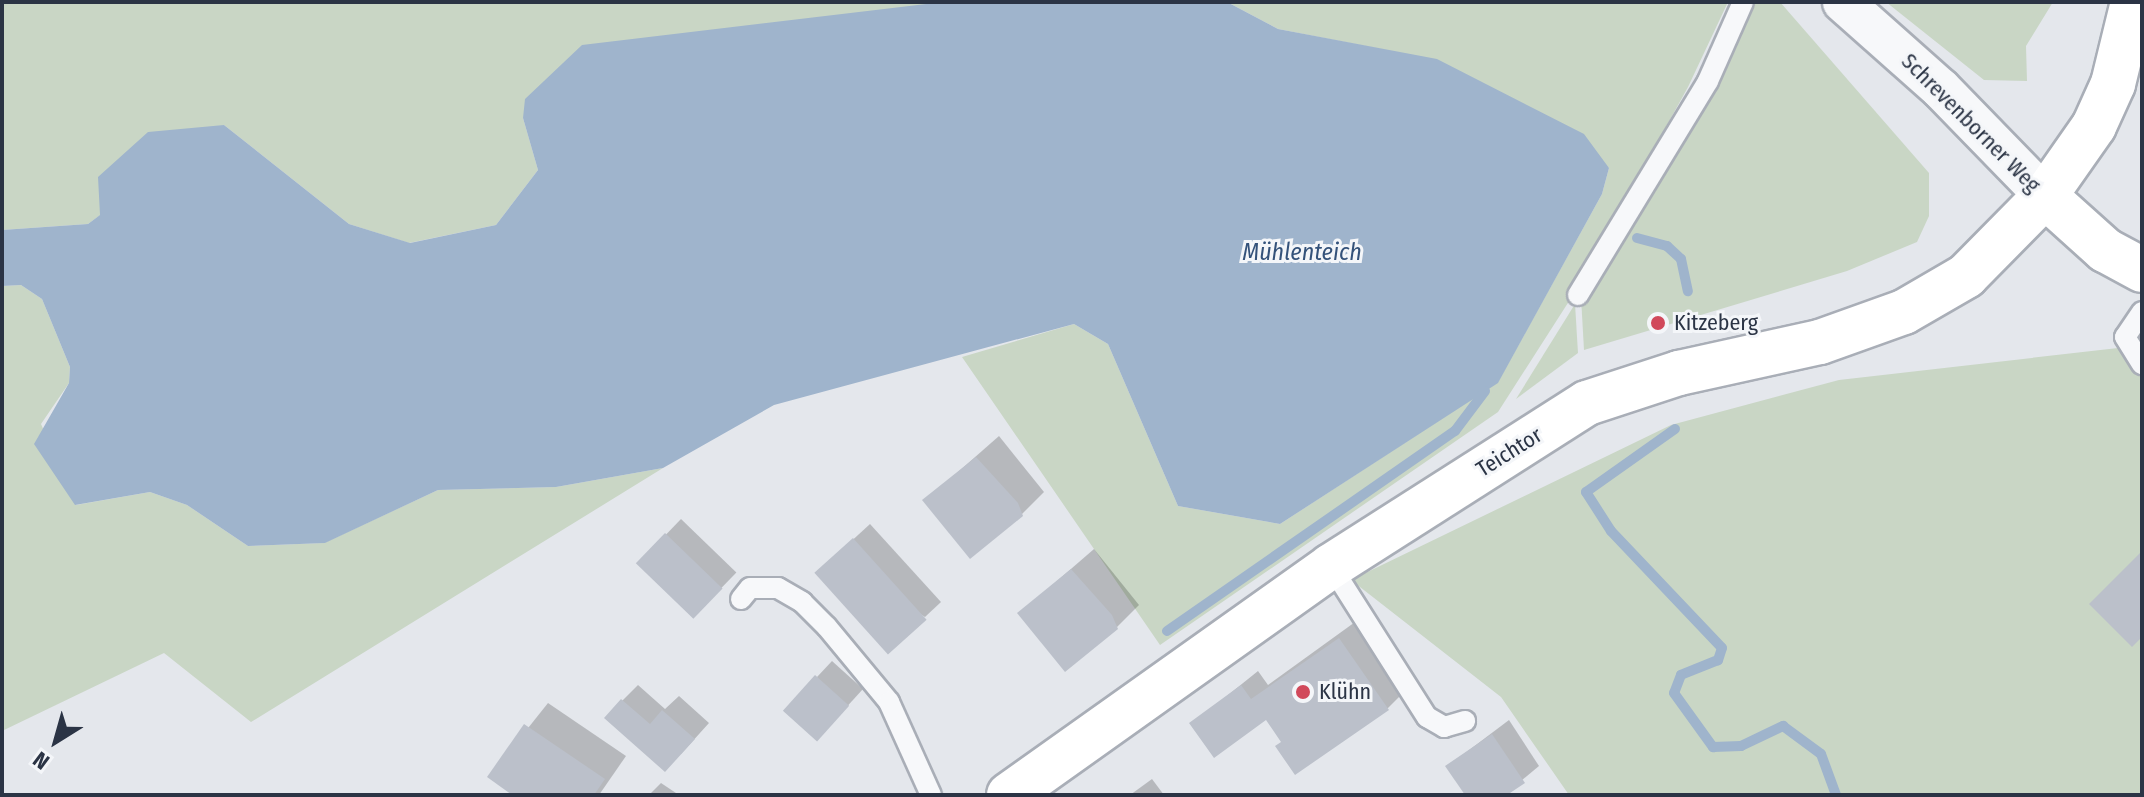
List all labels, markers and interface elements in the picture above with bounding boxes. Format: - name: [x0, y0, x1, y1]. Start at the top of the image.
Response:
- street label: Schrevenborner Weg: [1896, 48, 2046, 198]
- water label: Mühlenteich: [1242, 239, 1362, 267]
- place label: Kitzeberg: [1674, 310, 1758, 336]
- marker: Kitzeberg: [1649, 314, 1667, 332]
- street label: Teichtor: [1471, 422, 1547, 482]
- place label: Klühn: [1319, 679, 1371, 705]
- marker: Klühn: [1294, 683, 1312, 701]
- north arrow: [16, 701, 96, 781]
- text: N: [28, 746, 55, 775]

